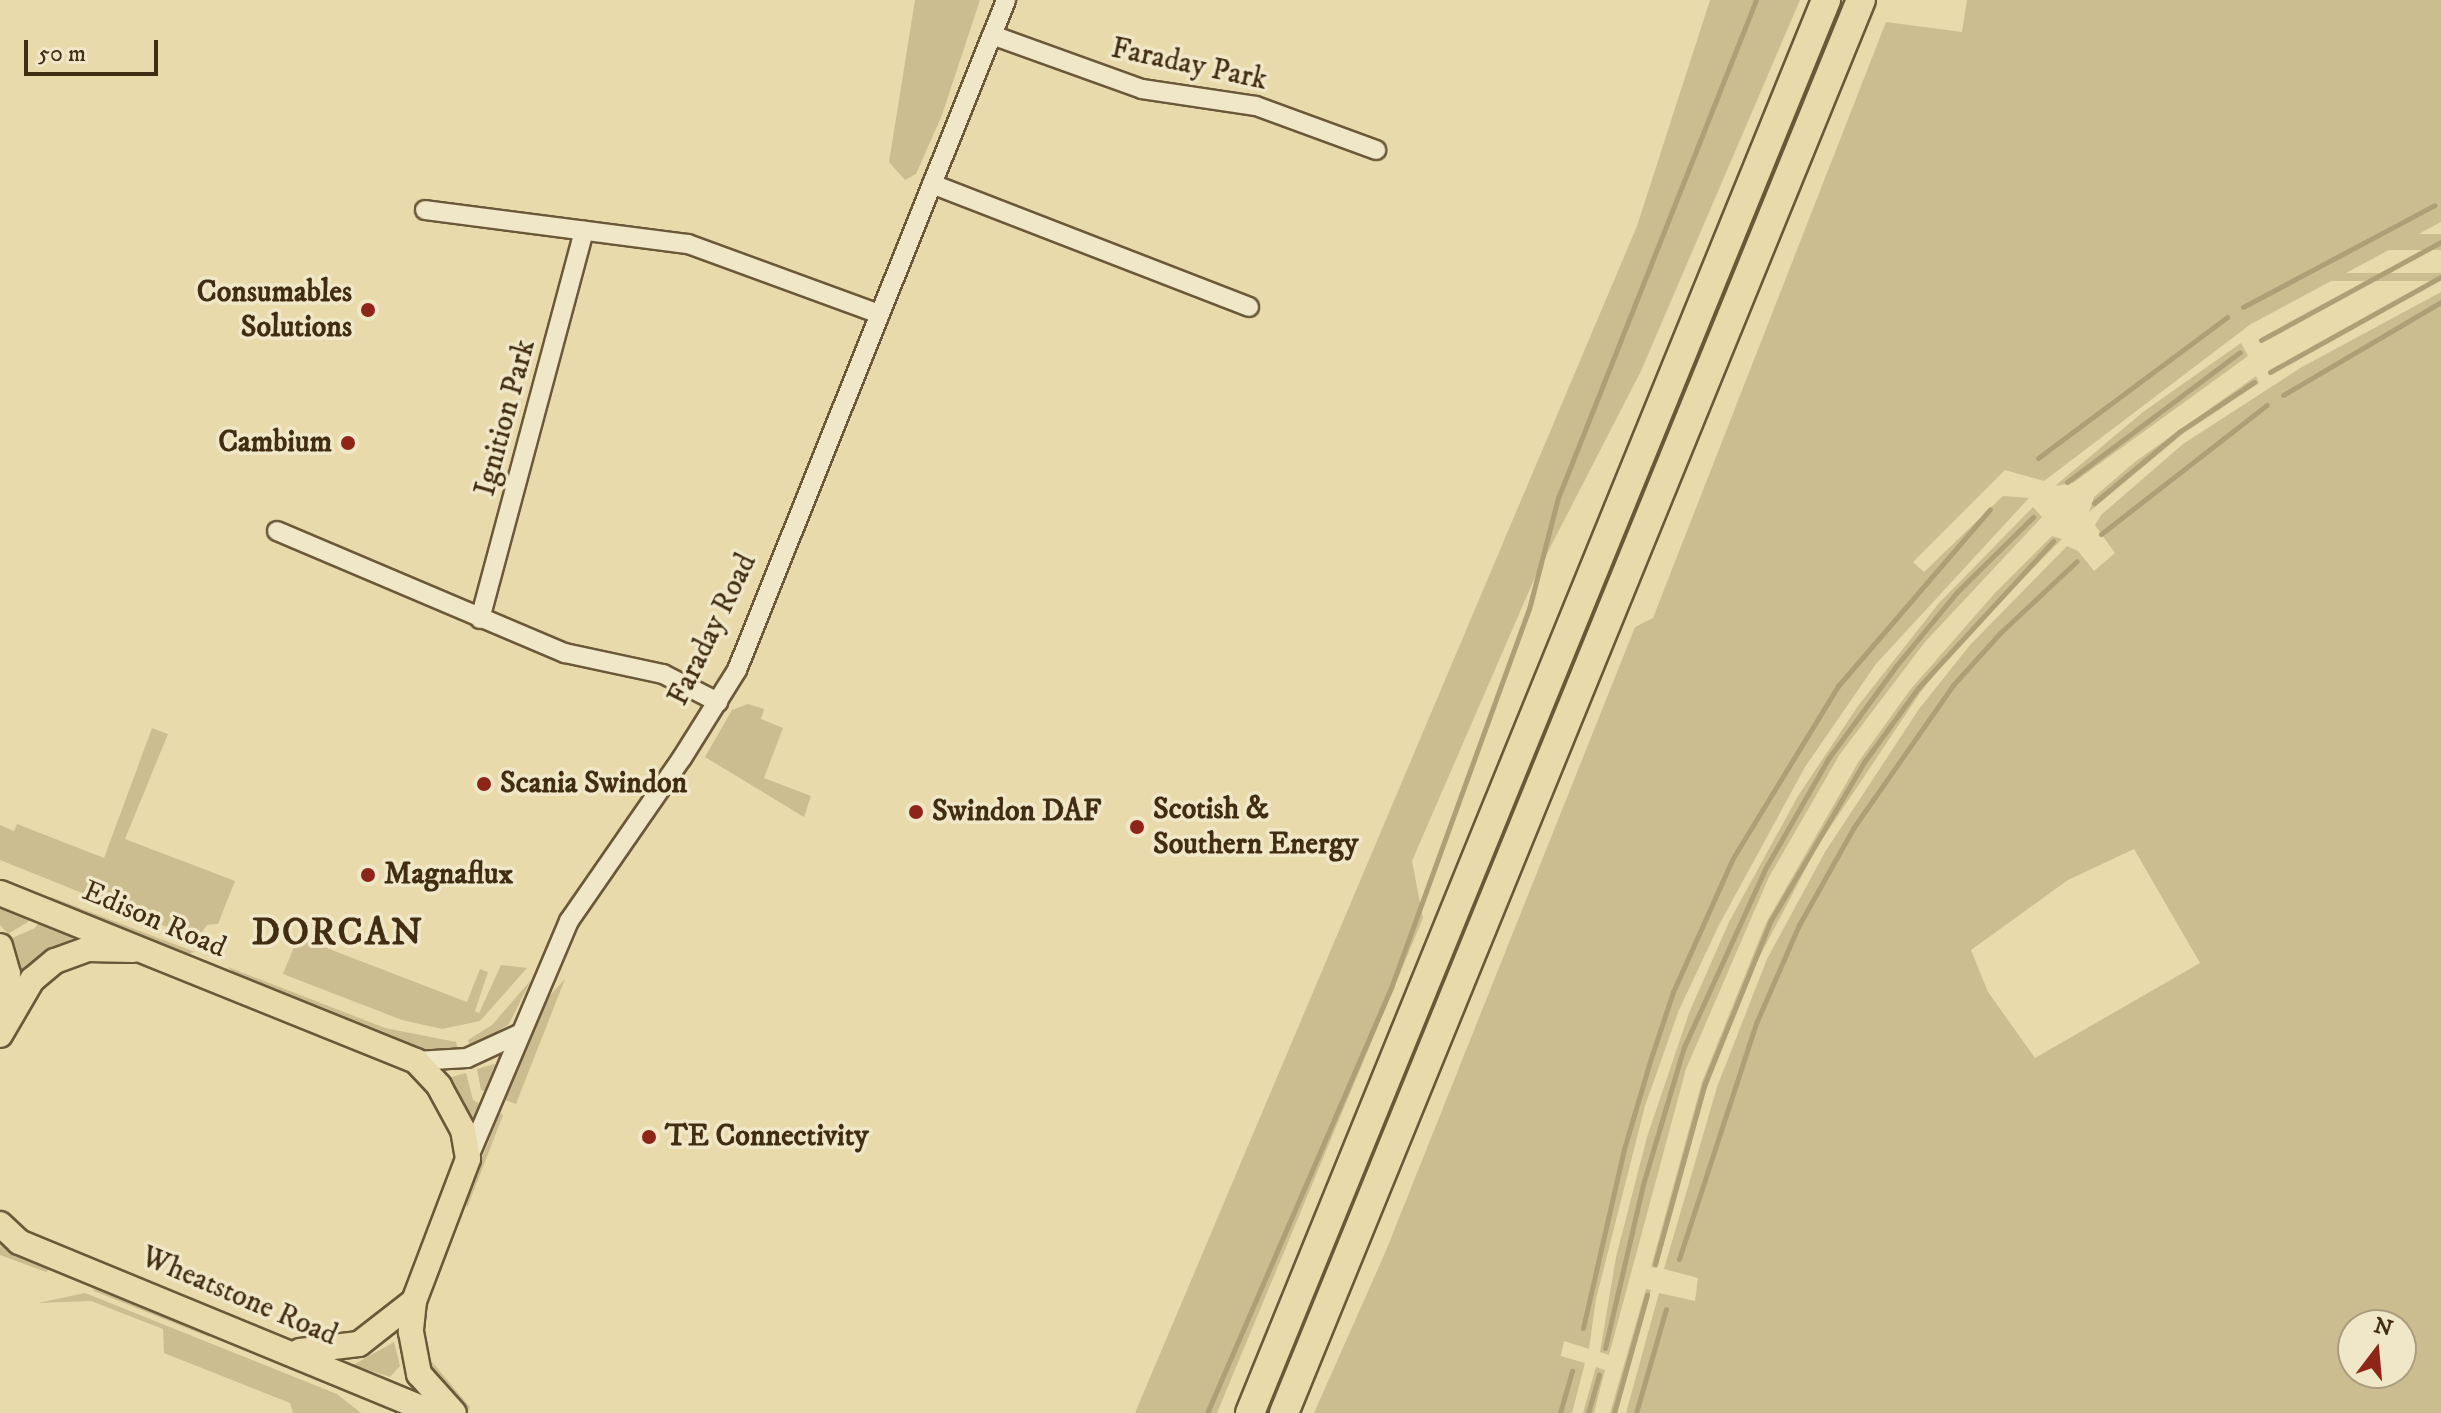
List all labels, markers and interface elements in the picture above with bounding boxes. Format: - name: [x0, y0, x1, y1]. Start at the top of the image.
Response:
- scale bar: [28, 24, 162, 74]
- street label: Faraday Park: [1108, 31, 1270, 99]
- text: 50 m: [38, 39, 86, 69]
- place label: Consumables Solutions: [197, 275, 352, 346]
- marker: Consumables Solutions: [359, 301, 377, 319]
- street label: Ignition Park: [468, 336, 544, 500]
- place label: Cambium: [218, 425, 332, 461]
- marker: Cambium: [339, 434, 357, 452]
- street label: Faraday Road: [661, 548, 765, 712]
- place label: Scania Swindon: [500, 766, 687, 802]
- marker: Scania Swindon: [475, 775, 493, 793]
- place label: Scotish & Southern Energy: [1153, 792, 1358, 862]
- place label: Swindon DAF: [932, 794, 1101, 830]
- marker: Swindon DAF: [907, 803, 925, 821]
- marker: Scotish & Southern Energy: [1128, 818, 1146, 836]
- place label: Magnaflux: [384, 857, 513, 893]
- marker: Magnaflux: [359, 866, 377, 884]
- street label: Edison Road: [77, 874, 231, 966]
- district label: DORCAN: [252, 911, 424, 957]
- place label: TE Connectivity: [665, 1119, 869, 1155]
- marker: TE Connectivity: [640, 1128, 658, 1146]
- street label: Wheatstone Road: [136, 1240, 342, 1354]
- north arrow: [2337, 1309, 2417, 1389]
- text: N: [2371, 1312, 2396, 1343]

